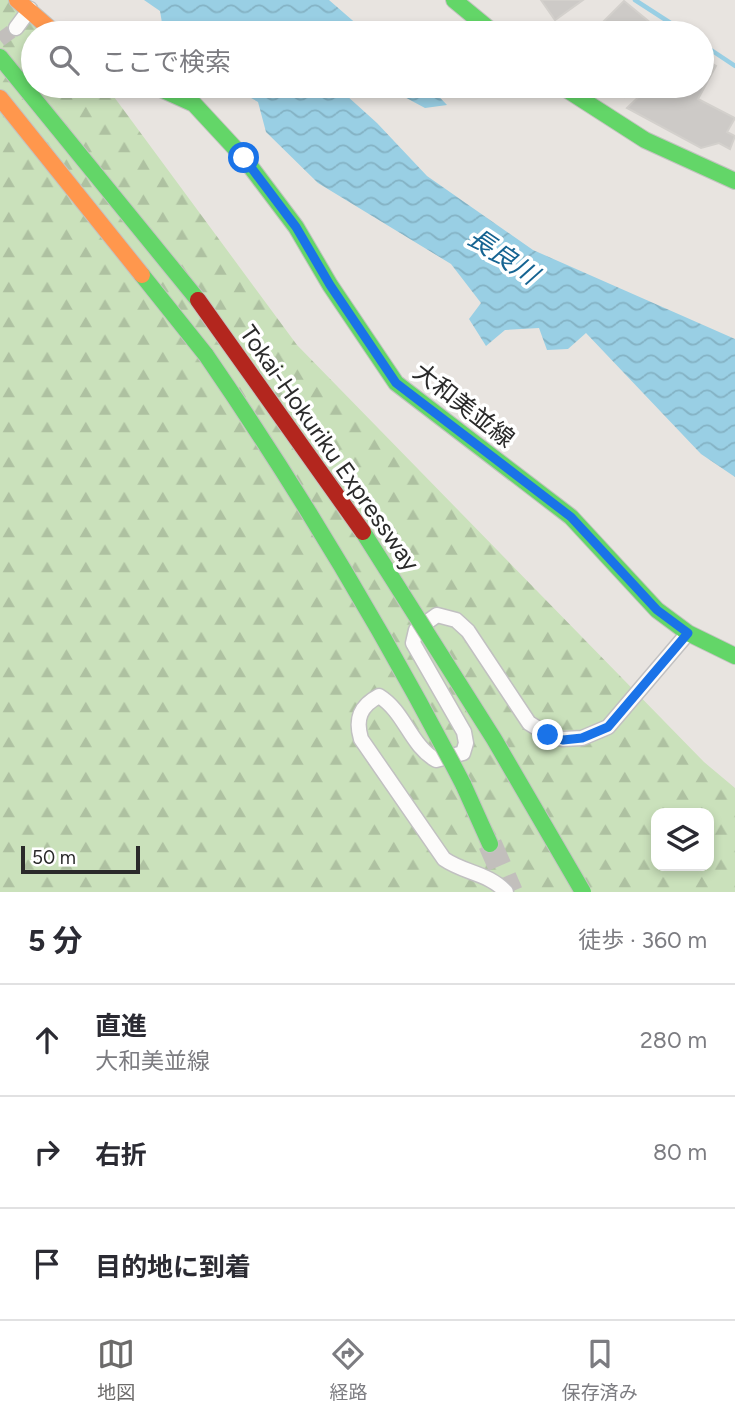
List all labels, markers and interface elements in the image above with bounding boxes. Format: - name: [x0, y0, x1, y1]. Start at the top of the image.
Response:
- search box: [21, 21, 714, 98]
- icon: search: [45, 41, 83, 79]
- text: ここで検索: [101, 46, 231, 78]
- route start: [228, 142, 259, 173]
- water label: 長良川: [462, 221, 547, 293]
- street label: Tokai-Hokuriku Expressway: [234, 320, 426, 577]
- street label: 大和美並線: [408, 357, 520, 453]
- route end: [532, 719, 563, 750]
- map controls: [651, 808, 714, 871]
- button: layers: [651, 808, 714, 871]
- scale bar: [21, 843, 140, 875]
- text: 50 m: [32, 846, 76, 869]
- text: 5 分: [28, 922, 83, 959]
- text: 徒歩 · 360 m: [578, 926, 707, 954]
- text: 直進: [95, 1010, 147, 1042]
- icon: ahead: [28, 1021, 66, 1059]
- text: 280 m: [640, 1026, 707, 1054]
- text: 大和美並線: [95, 1047, 210, 1075]
- icon: right: [28, 1133, 66, 1171]
- text: 80 m: [653, 1138, 707, 1166]
- text: 右折: [95, 1139, 147, 1171]
- icon: arrive: [28, 1245, 66, 1283]
- text: 目的地に到着: [95, 1251, 251, 1283]
- tab: 地図: [97, 1335, 135, 1404]
- tab: 経路: [329, 1335, 368, 1404]
- tab: 保存済み: [562, 1335, 638, 1404]

